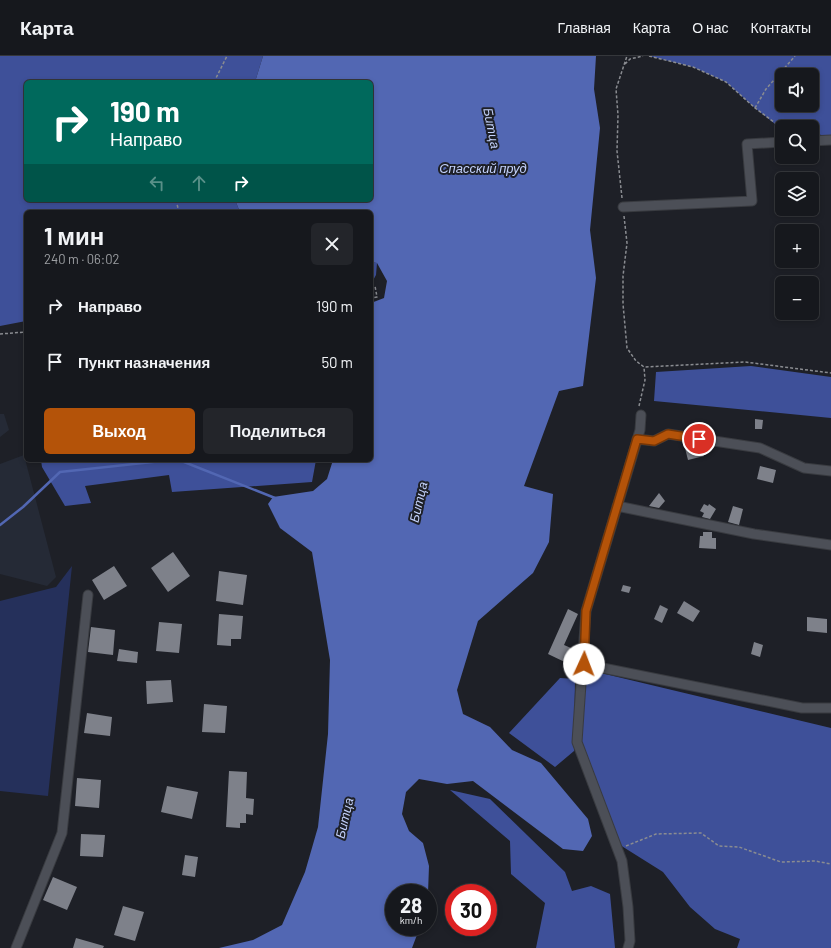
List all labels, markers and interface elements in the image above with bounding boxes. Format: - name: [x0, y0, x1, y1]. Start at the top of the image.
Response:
- text: Карта: [20, 16, 74, 39]
- text: Главная: [558, 19, 611, 36]
- text: Карта: [633, 19, 670, 36]
- text: О нас: [692, 19, 729, 36]
- text: Контакты: [751, 19, 811, 36]
- map controls: [775, 68, 819, 320]
- button: sound: [775, 68, 819, 112]
- text: 190 m: [110, 94, 180, 128]
- icon: right: [44, 96, 96, 148]
- water label: Битца: [480, 106, 504, 150]
- button: search: [775, 120, 819, 164]
- text: Направо: [110, 128, 182, 150]
- water label: Спасский пруд: [439, 160, 527, 176]
- icon: left: [146, 172, 168, 194]
- icon: ahead: [188, 172, 210, 194]
- icon: right: [230, 172, 252, 194]
- button: layers: [775, 172, 819, 216]
- text: 1 мин: [44, 221, 104, 250]
- button: close: [311, 223, 353, 265]
- button: +: [775, 224, 819, 268]
- text: 240 m · 06:02: [44, 251, 120, 267]
- button: −: [775, 276, 819, 320]
- icon: right: [44, 295, 66, 317]
- text: Направо: [78, 297, 142, 315]
- text: 190 m: [316, 297, 353, 315]
- icon: arrive: [44, 351, 66, 373]
- text: Пункт назначения: [78, 353, 210, 371]
- text: 50 m: [321, 353, 353, 371]
- button: Выход: [44, 408, 195, 454]
- button: Поделиться: [203, 408, 353, 454]
- pin: [682, 422, 716, 456]
- icon: arrive: [688, 428, 710, 450]
- water label: Битца: [406, 480, 430, 524]
- position arrow: [563, 643, 605, 685]
- water label: Битца: [332, 796, 356, 840]
- speed limit sign: 30: [445, 884, 497, 936]
- text: 28: [400, 893, 422, 917]
- text: km/h: [400, 914, 422, 926]

